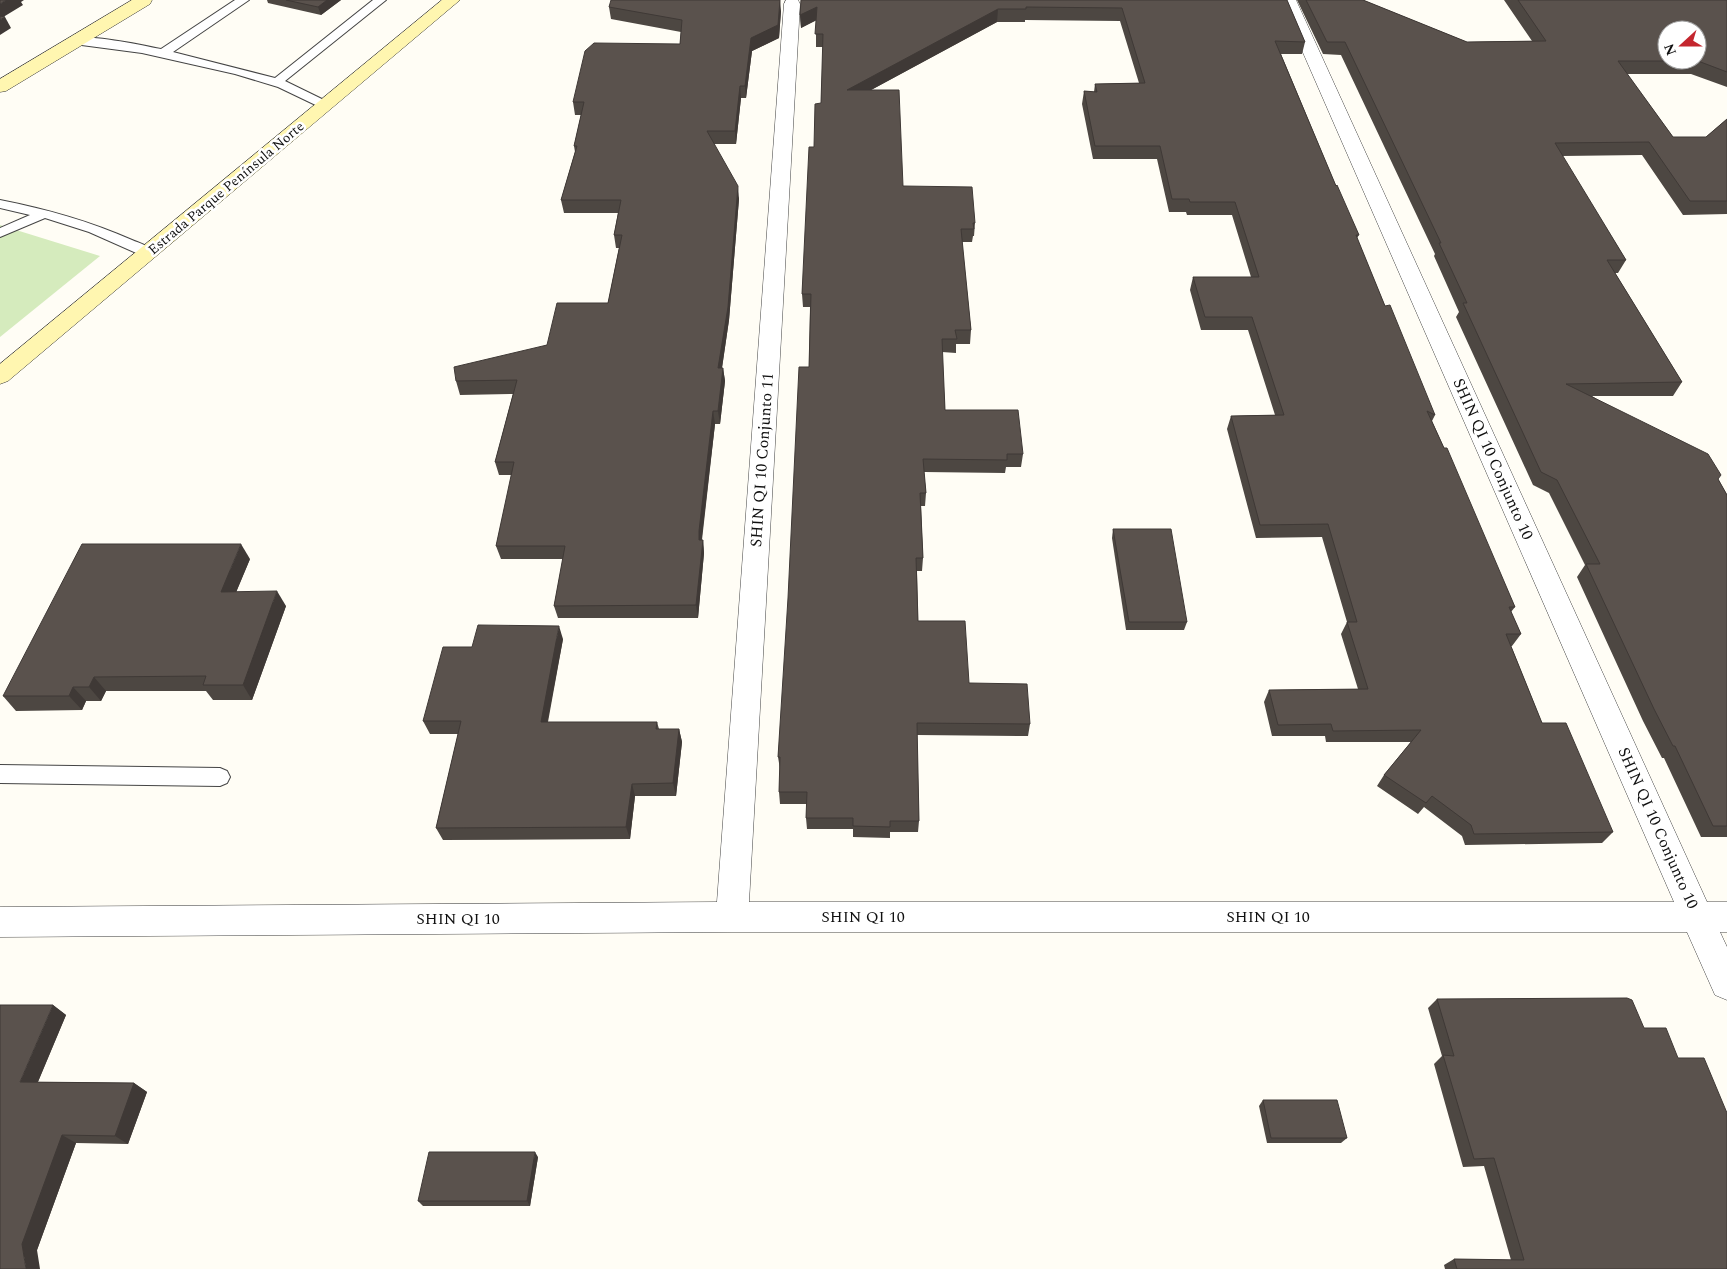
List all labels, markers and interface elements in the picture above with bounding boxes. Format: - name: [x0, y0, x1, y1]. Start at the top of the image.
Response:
- north arrow: [1657, 20, 1707, 70]
- text: N: [1658, 40, 1682, 59]
- street label: Estrada Parque Península Norte: [143, 116, 309, 260]
- street label: SHIN QI 10 Conjunto 11: [744, 372, 780, 548]
- street label: SHIN QI 10 Conjunto 10: [1446, 374, 1540, 544]
- street label: SHIN QI 10 Conjunto 10: [1611, 743, 1705, 913]
- street label: SHIN QI 10: [821, 905, 905, 929]
- street label: SHIN QI 10: [1226, 905, 1310, 929]
- street label: SHIN QI 10: [416, 907, 500, 931]

